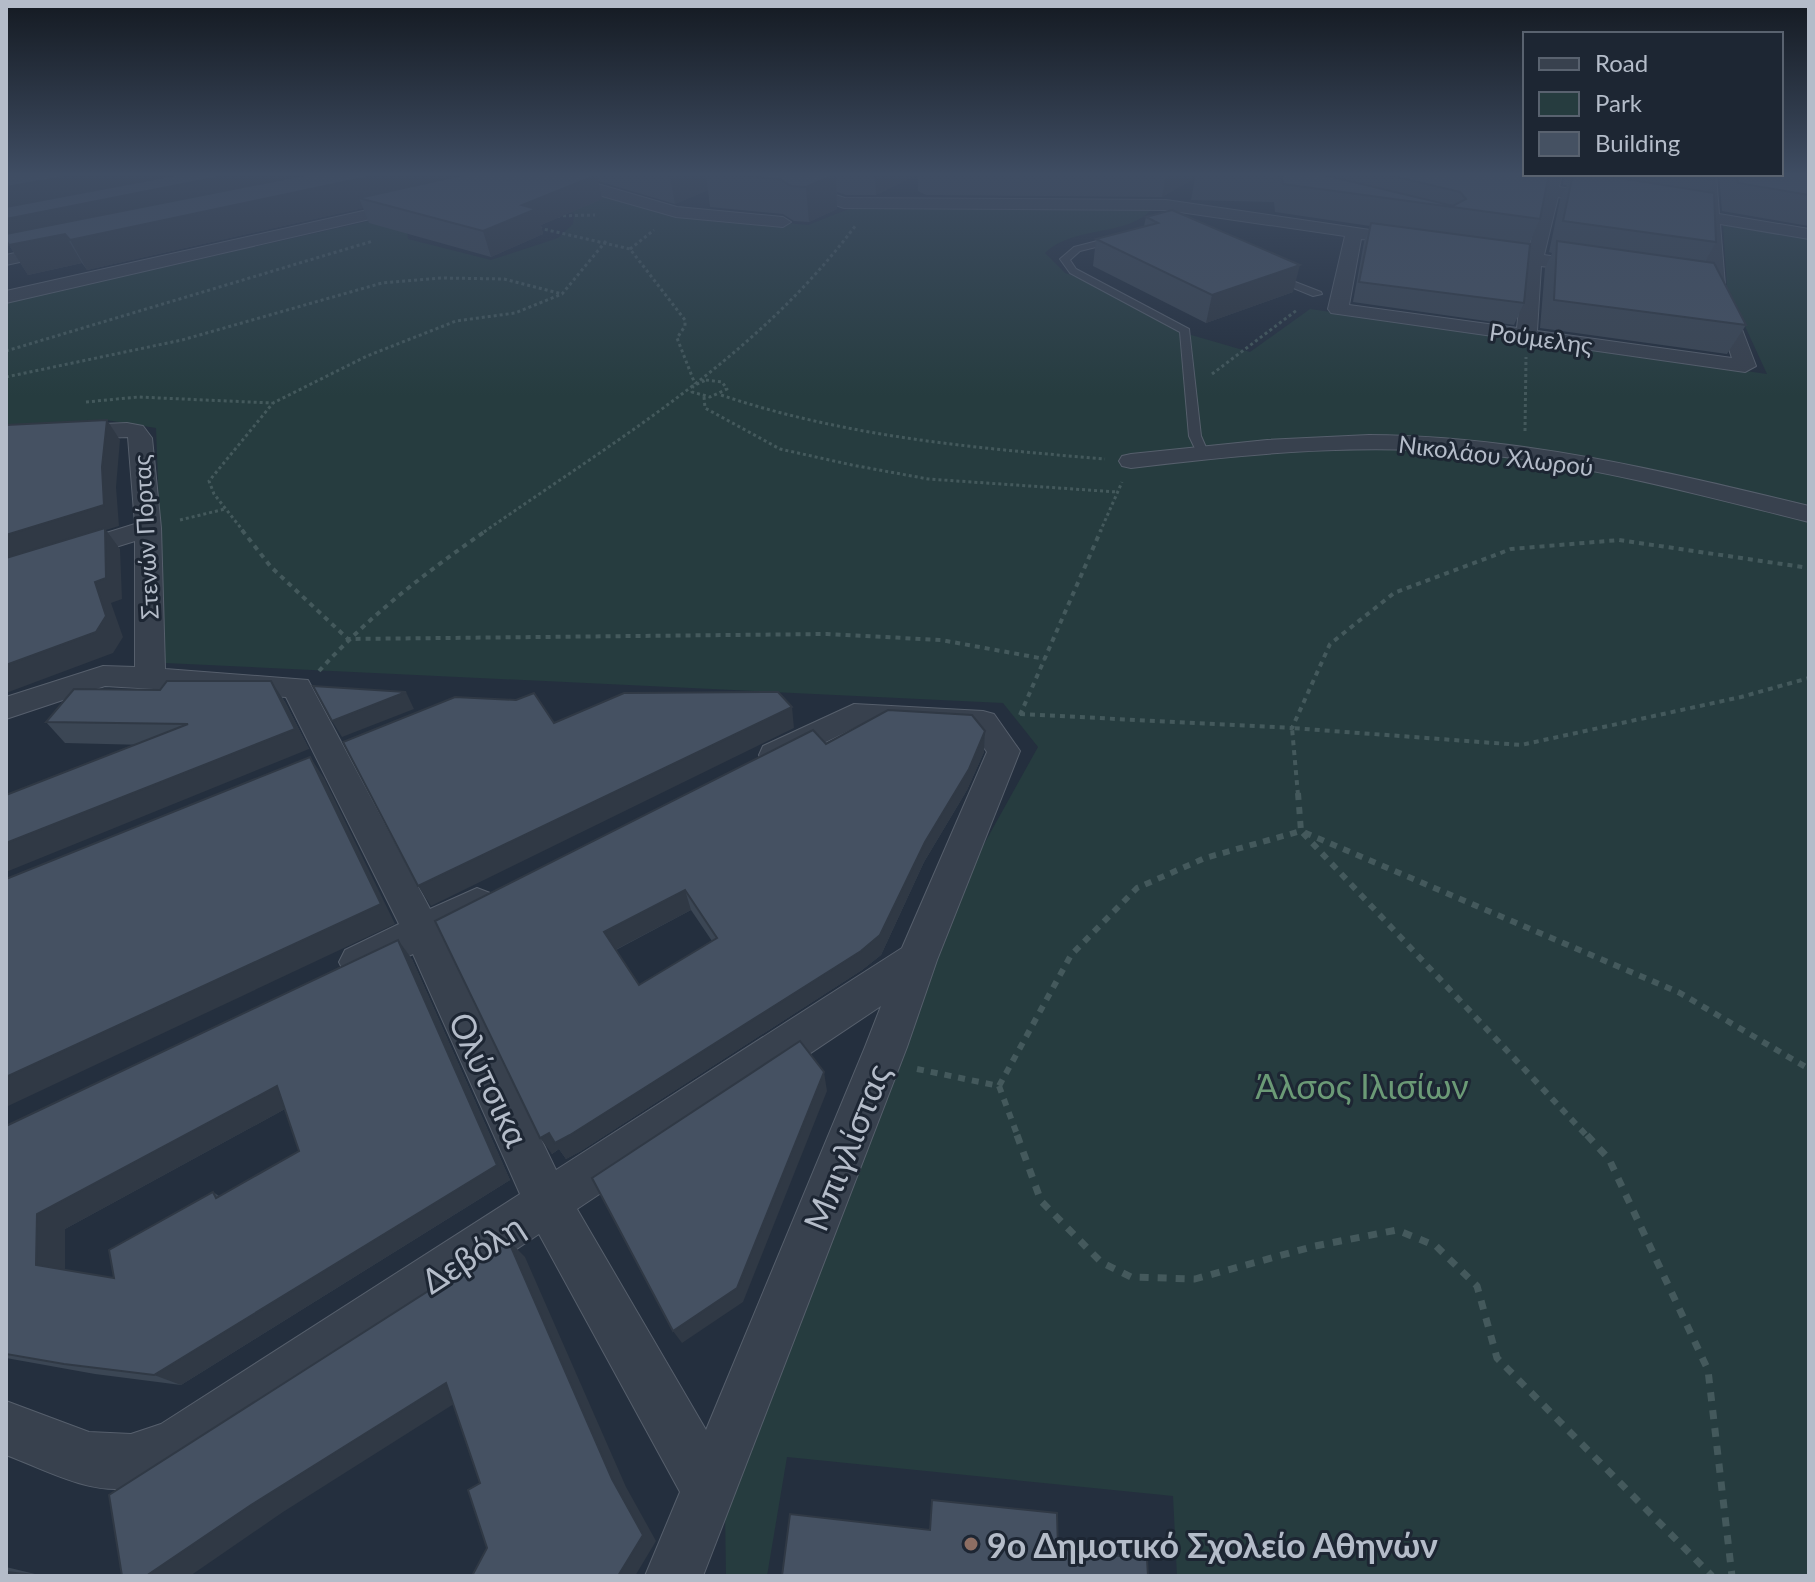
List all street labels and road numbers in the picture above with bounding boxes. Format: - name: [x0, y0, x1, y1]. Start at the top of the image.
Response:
- street label: Ρούμελης: [1488, 316, 1594, 360]
- street label: Νικολάου Χλωρού: [1397, 429, 1595, 481]
- street label: Στενών Πόρτας: [126, 454, 164, 620]
- street label: Ολύτσικα: [441, 1005, 539, 1153]
- street label: Μπιγλίστας: [794, 1057, 898, 1236]
- street label: Δεβόλη: [413, 1205, 531, 1301]

